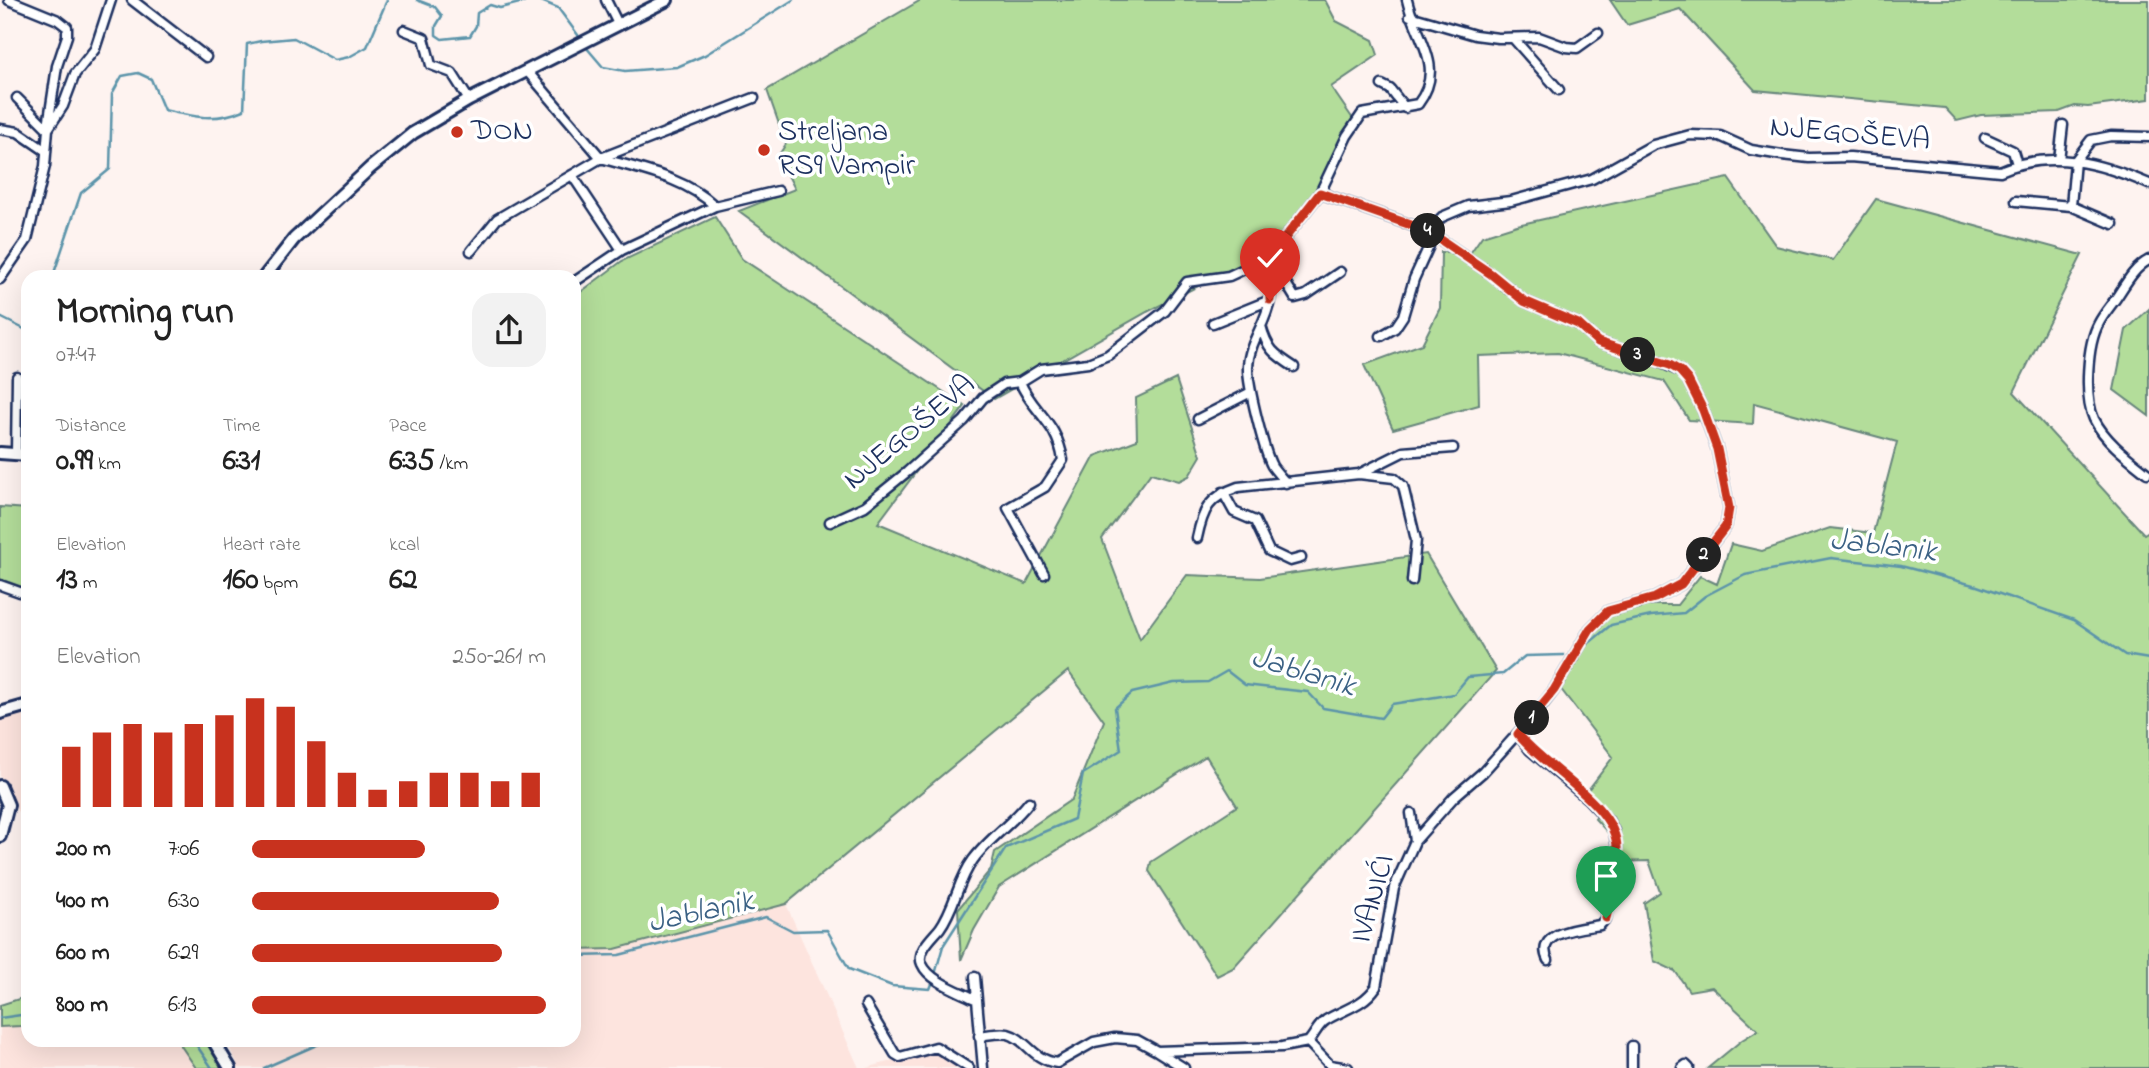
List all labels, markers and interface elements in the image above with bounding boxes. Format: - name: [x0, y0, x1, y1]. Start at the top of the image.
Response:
- street label: NJEGOŠEVA: [1768, 106, 1932, 164]
- place label: DON: [470, 110, 533, 154]
- place label: Streljana RS9 Vampir: [778, 111, 916, 189]
- marker: DON: [449, 124, 465, 140]
- marker: Streljana RS9 Vampir: [756, 142, 772, 158]
- pin: 4: [1410, 214, 1446, 248]
- text: 4: [1424, 217, 1431, 244]
- pin: [1240, 228, 1300, 300]
- icon: check: [1251, 239, 1289, 277]
- text: Morning run: [56, 285, 234, 341]
- button: share: [472, 293, 546, 367]
- pin: 3: [1620, 338, 1656, 372]
- text: 07:47: [56, 339, 96, 372]
- text: 3: [1634, 341, 1641, 368]
- street label: NJEGOŠEVA: [834, 364, 986, 502]
- text: Distance: [56, 413, 126, 440]
- text: Time: [223, 413, 260, 440]
- text: Pace: [389, 413, 426, 440]
- text: 0.99: [56, 440, 93, 484]
- text: 6:31: [223, 440, 260, 484]
- text: 6:35: [389, 440, 435, 484]
- text: km: [93, 451, 121, 478]
- text: /km: [435, 451, 468, 478]
- water label: Jablanik: [1827, 517, 1941, 577]
- text: Elevation: [56, 532, 126, 559]
- text: Heart rate: [223, 532, 301, 559]
- text: kcal: [389, 532, 420, 559]
- pin: 2: [1686, 538, 1722, 572]
- text: 2: [1699, 541, 1708, 568]
- text: 13: [56, 559, 78, 603]
- text: 160: [223, 559, 258, 603]
- text: 62: [389, 559, 417, 603]
- text: m: [78, 570, 97, 597]
- text: bpm: [258, 570, 298, 597]
- water label: Jablanik: [1245, 635, 1363, 712]
- text: Elevation: [56, 641, 141, 674]
- text: 250–261 m: [452, 641, 546, 674]
- pin: 1: [1514, 700, 1550, 736]
- text: 1: [1528, 704, 1535, 731]
- text: 200 m: [56, 833, 111, 866]
- text: 7:06: [168, 833, 200, 866]
- pin: [1576, 846, 1636, 918]
- street label: IVANIĆI: [1340, 849, 1408, 949]
- icon: arrive: [1587, 857, 1625, 895]
- water label: Jablanik: [644, 878, 760, 947]
- text: 400 m: [56, 885, 109, 918]
- text: 6:30: [168, 885, 200, 918]
- text: 600 m: [56, 937, 110, 970]
- text: 6:29: [168, 937, 198, 970]
- text: 800 m: [56, 989, 108, 1022]
- text: 6:13: [168, 989, 197, 1022]

